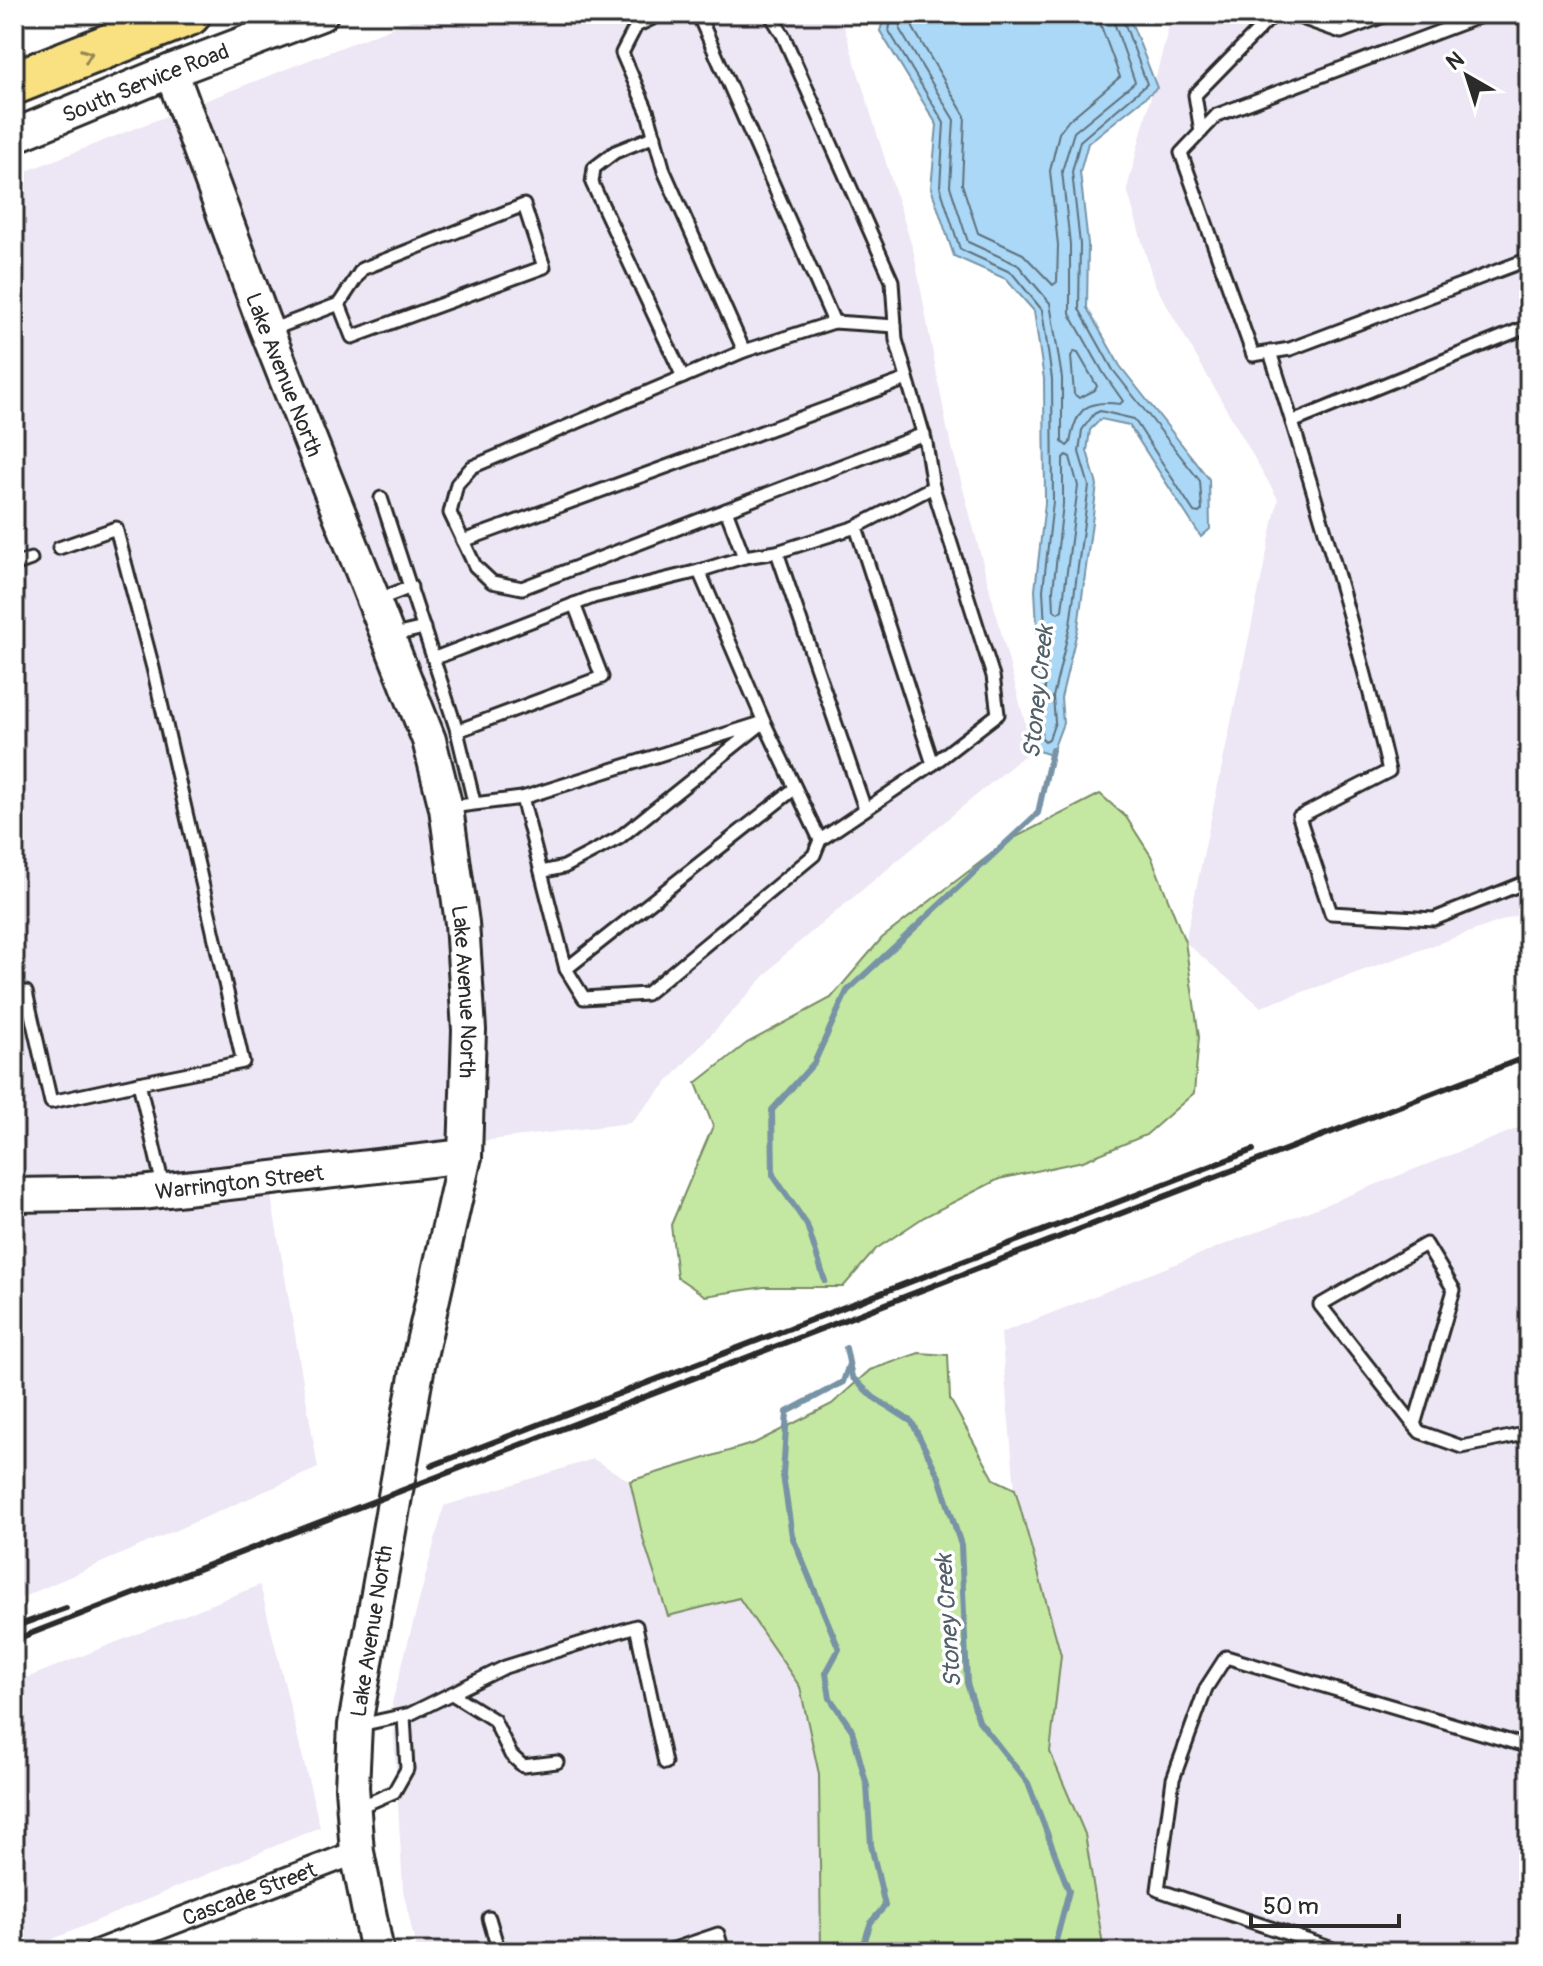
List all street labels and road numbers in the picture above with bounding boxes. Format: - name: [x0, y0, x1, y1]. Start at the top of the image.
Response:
- street label: South Service Road: [58, 37, 233, 129]
- street label: Lake Avenue North: [239, 289, 328, 461]
- street label: Lake Avenue North: [445, 903, 482, 1079]
- street label: Warrington Street: [154, 1159, 325, 1206]
- street label: Lake Avenue North: [345, 1543, 399, 1719]
- street label: Cascade Street: [178, 1856, 321, 1933]

